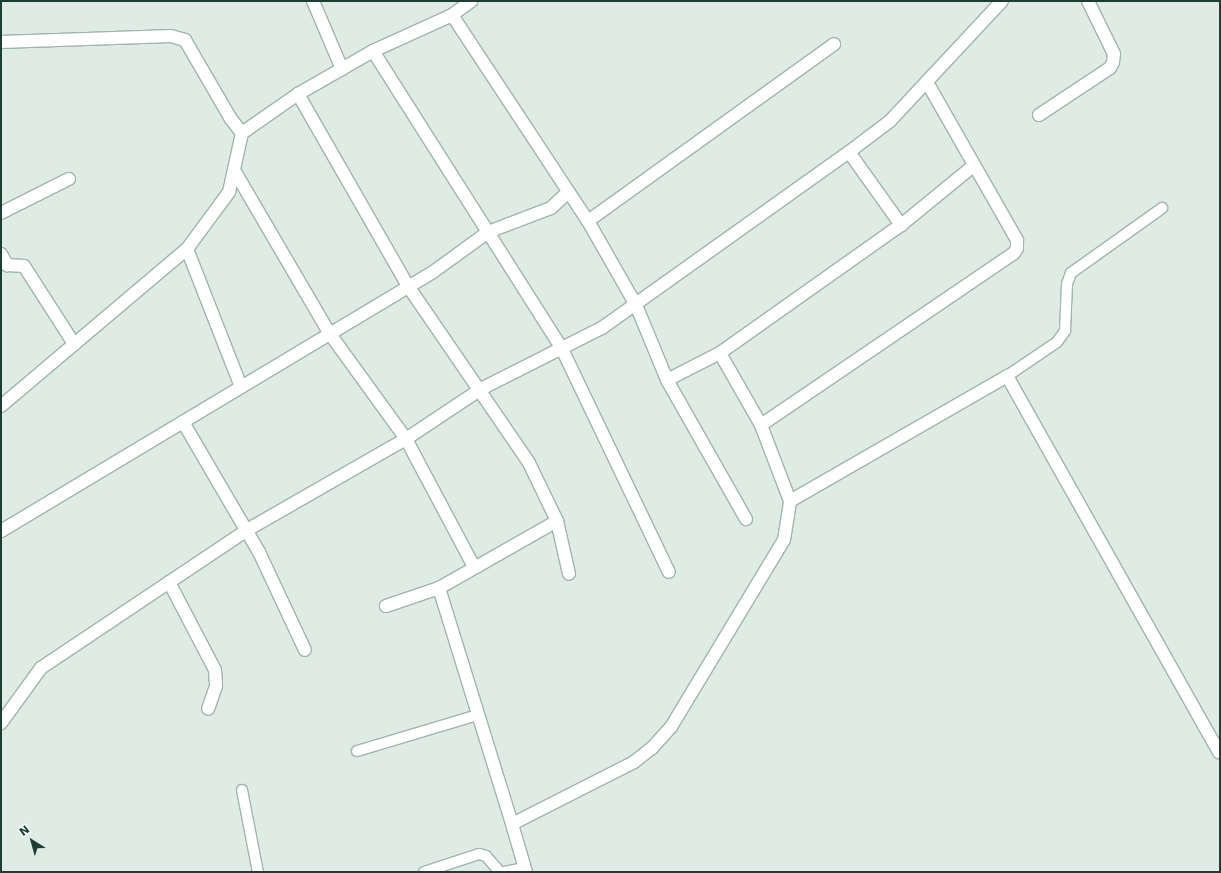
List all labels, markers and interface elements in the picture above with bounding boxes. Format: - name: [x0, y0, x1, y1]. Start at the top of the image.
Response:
- north arrow: [12, 821, 52, 861]
- text: N: [17, 823, 32, 839]

